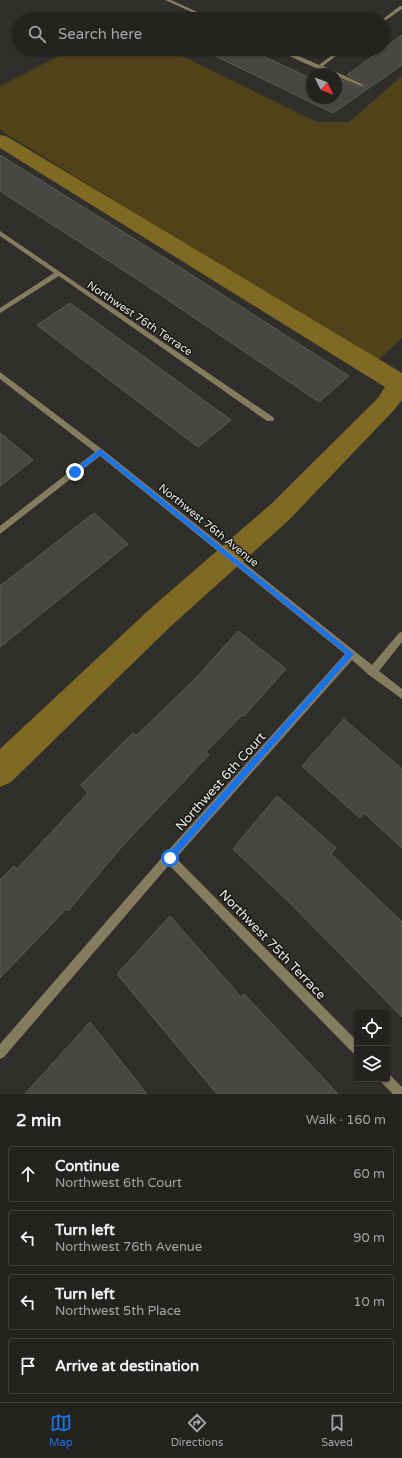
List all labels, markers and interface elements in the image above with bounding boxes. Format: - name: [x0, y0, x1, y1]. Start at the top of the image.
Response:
- search box: [12, 12, 390, 56]
- icon: search: [26, 23, 48, 45]
- text: Search here: [58, 25, 142, 43]
- north arrow: [306, 68, 342, 104]
- street label: Northwest 76th Terrace: [85, 278, 195, 358]
- route end: [66, 463, 84, 481]
- street label: Northwest 76th Avenue: [156, 481, 261, 570]
- street label: Northwest 6th Court: [172, 729, 269, 834]
- route start: [161, 849, 179, 867]
- street label: Northwest 75th Terrace: [216, 886, 329, 1003]
- map controls: [354, 1010, 390, 1082]
- button: locate: [354, 1010, 390, 1046]
- button: layers: [354, 1046, 390, 1082]
- text: 2 min: [16, 1110, 61, 1131]
- text: Walk · 160 m: [306, 1112, 386, 1128]
- text: Continue: [55, 1157, 119, 1175]
- icon: ahead: [17, 1163, 39, 1185]
- text: 60 m: [353, 1166, 385, 1182]
- text: Northwest 6th Court: [55, 1175, 182, 1191]
- text: Turn left: [55, 1221, 115, 1239]
- icon: left: [17, 1227, 39, 1249]
- text: 90 m: [353, 1230, 385, 1246]
- text: Northwest 76th Avenue: [55, 1239, 202, 1255]
- text: Turn left: [55, 1285, 115, 1303]
- icon: left: [17, 1291, 39, 1313]
- text: 10 m: [353, 1294, 385, 1310]
- text: Northwest 5th Place: [55, 1303, 181, 1319]
- icon: arrive: [17, 1355, 39, 1377]
- text: Arrive at destination: [55, 1357, 199, 1375]
- tab: Map: [49, 1412, 73, 1449]
- tab: Directions: [171, 1412, 223, 1449]
- tab: Saved: [321, 1412, 353, 1449]

